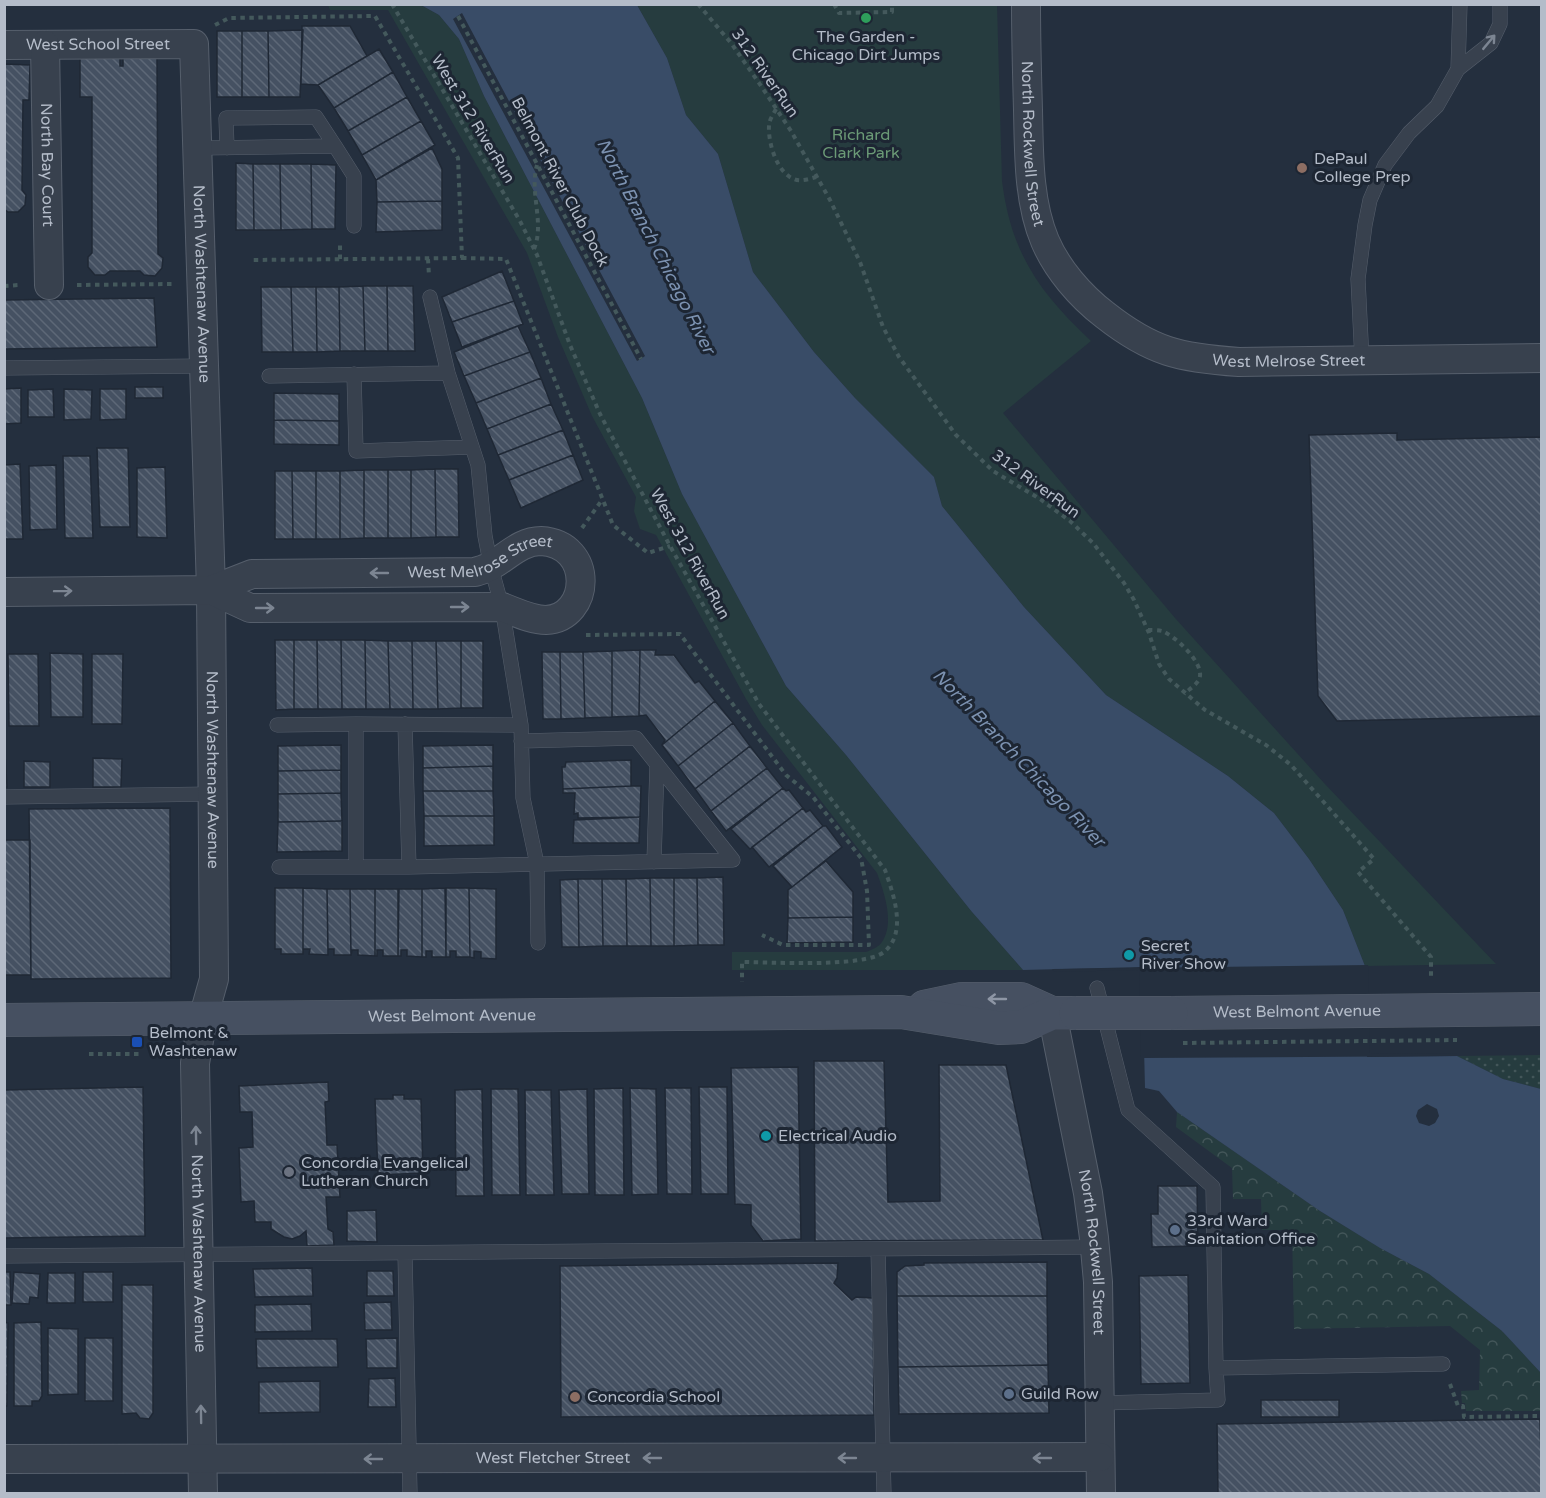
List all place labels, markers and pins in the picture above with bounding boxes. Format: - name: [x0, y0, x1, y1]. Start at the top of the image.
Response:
- marker: The Garden - Chicago Dirt Jumps: [859, 11, 873, 25]
- place label: The Garden - Chicago Dirt Jumps: [792, 27, 940, 65]
- place label: DePaul College Prep: [1314, 149, 1411, 187]
- marker: DePaul College Prep: [1295, 161, 1309, 175]
- place label: Secret River Show: [1141, 936, 1226, 974]
- marker: Secret River Show: [1122, 948, 1136, 962]
- place label: Belmont & Washtenaw: [149, 1023, 237, 1061]
- marker: Belmont & Washtenaw: [130, 1035, 144, 1049]
- place label: Electrical Audio: [778, 1126, 897, 1146]
- marker: Electrical Audio: [759, 1129, 773, 1143]
- place label: Concordia Evangelical Lutheran Church: [301, 1153, 468, 1191]
- marker: Concordia Evangelical Lutheran Church: [282, 1165, 296, 1179]
- place label: 33rd Ward Sanitation Office: [1187, 1211, 1315, 1249]
- marker: 33rd Ward Sanitation Office: [1168, 1223, 1182, 1237]
- place label: Guild Row: [1021, 1384, 1099, 1404]
- place label: Concordia School: [587, 1387, 720, 1407]
- marker: Guild Row: [1002, 1387, 1016, 1401]
- marker: Concordia School: [568, 1390, 582, 1404]

